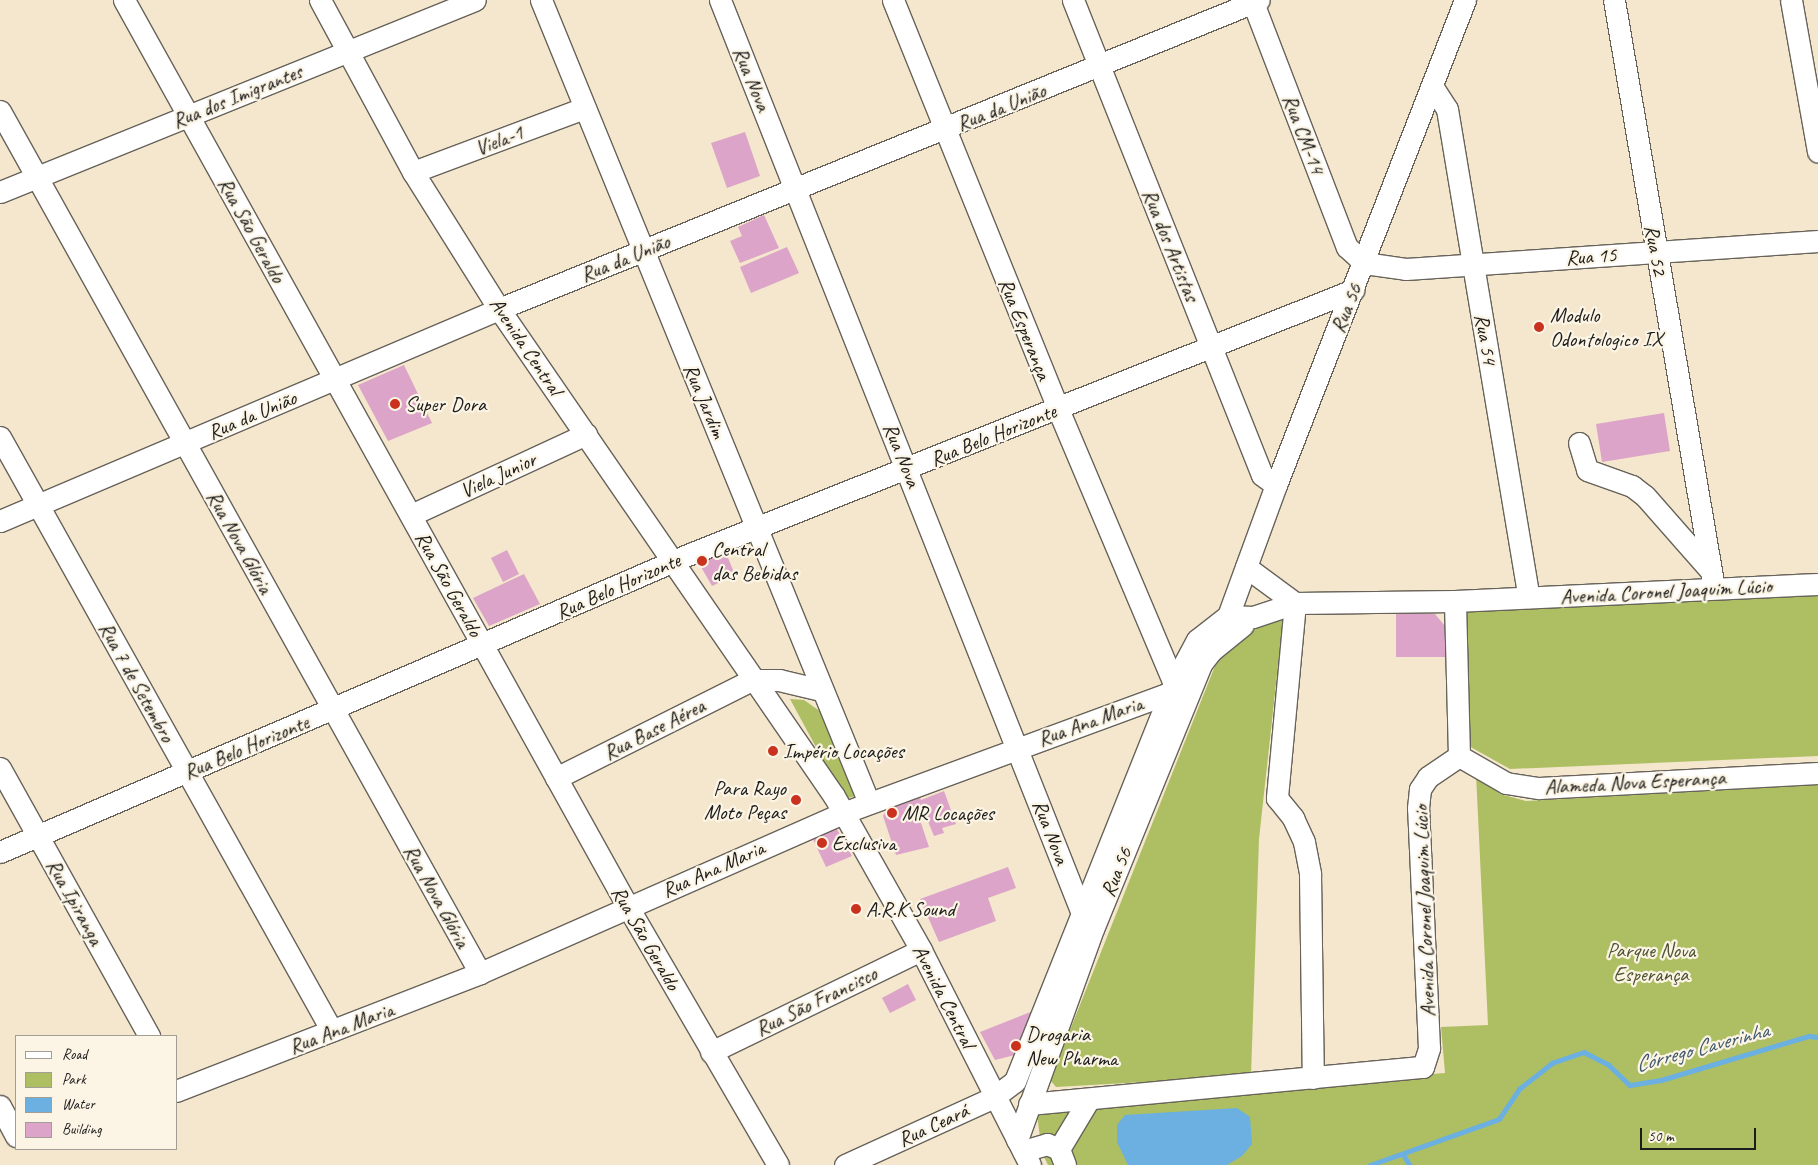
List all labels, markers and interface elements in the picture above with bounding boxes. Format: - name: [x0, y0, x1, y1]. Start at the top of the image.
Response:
- street label: Rua Nova: [728, 43, 776, 115]
- street label: Rua dos Imigrantes: [168, 59, 306, 133]
- street label: Rua da União: [952, 78, 1050, 136]
- street label: Rua CM-14: [1277, 91, 1331, 177]
- street label: Viela-1: [471, 119, 527, 161]
- street label: Rua São Geraldo: [213, 173, 291, 287]
- street label: Rua dos Artistas: [1137, 185, 1205, 305]
- street label: Rua 52: [1639, 223, 1673, 277]
- street label: Rua da União: [576, 229, 674, 287]
- street label: Rua 15: [1565, 242, 1617, 270]
- street label: Rua Esperança: [993, 275, 1057, 383]
- street label: Rua 56: [1325, 280, 1367, 336]
- street label: Avenida Central: [484, 292, 568, 400]
- place label: Modulo Odontologico IX: [1550, 302, 1662, 352]
- street label: Rua 54: [1469, 312, 1503, 366]
- marker: Modulo Odontologico IX: [1532, 320, 1546, 334]
- street label: Rua Jardim: [678, 360, 732, 442]
- street label: Rua da União: [204, 385, 300, 445]
- place label: Super Dora: [405, 391, 486, 417]
- marker: Super Dora: [389, 398, 401, 410]
- street label: Rua Belo Horizonte: [926, 398, 1060, 472]
- street label: Rua Nova: [878, 419, 926, 491]
- street label: Viela Junior: [456, 447, 540, 503]
- street label: Rua Nova Glória: [201, 486, 279, 598]
- street label: Rua São Geraldo: [410, 527, 488, 641]
- place label: Central das Bebidas: [712, 536, 797, 586]
- street label: Rua Belo Horizonte: [552, 547, 684, 625]
- marker: Central das Bebidas: [696, 555, 708, 567]
- street label: Avenida Coronel Joaquim Lúcio: [1560, 573, 1772, 609]
- street label: Rua 7 de Setembro: [94, 617, 180, 747]
- street label: Rua Ana Maria: [1034, 690, 1146, 752]
- street label: Rua Base Aérea: [599, 693, 709, 765]
- street label: Rua Belo Horizonte: [179, 709, 313, 785]
- place label: Império Locações: [783, 738, 903, 764]
- marker: Império Locações: [767, 745, 779, 757]
- street label: Alameda Nova Esperança: [1544, 765, 1726, 799]
- place label: Para Rayo Moto Peças: [704, 775, 786, 825]
- marker: Para Rayo Moto Peças: [790, 794, 802, 806]
- street label: Rua Nova: [1027, 796, 1075, 868]
- place label: MR Locações: [902, 800, 994, 826]
- street label: Avenida Coronel Joaquim Lúcio: [1408, 805, 1440, 1017]
- marker: MR Locações: [886, 807, 898, 819]
- place label: Exclusiva: [832, 830, 896, 856]
- street label: Rua Ana Maria: [657, 835, 769, 903]
- marker: Exclusiva: [816, 837, 828, 849]
- street label: Rua Nova Glória: [398, 840, 476, 952]
- street label: Rua 56: [1095, 844, 1137, 900]
- street label: Rua Ipiranga: [41, 855, 109, 949]
- street label: Rua São Geraldo: [606, 881, 686, 995]
- place label: A.R.K Sound: [866, 896, 955, 922]
- marker: A.R.K Sound: [850, 903, 862, 915]
- park label: Parque Nova Esperança: [1607, 937, 1695, 987]
- street label: Avenida Central: [907, 940, 981, 1052]
- street label: Rua São Francisco: [751, 961, 881, 1041]
- street label: Rua Ana Maria: [285, 996, 397, 1060]
- water label: Córrego Caverinha: [1632, 1017, 1772, 1079]
- place label: Drogaria New Pharma: [1026, 1021, 1118, 1071]
- legend: [15, 1035, 178, 1150]
- marker: Drogaria New Pharma: [1010, 1040, 1022, 1052]
- text: Road: [62, 1045, 87, 1064]
- text: Park: [62, 1070, 86, 1089]
- text: Water: [62, 1095, 95, 1114]
- street label: Rua Ceará: [894, 1098, 972, 1152]
- scale bar: [1643, 1118, 1759, 1150]
- text: Building: [62, 1120, 101, 1139]
- text: 50 m: [1648, 1127, 1674, 1146]

